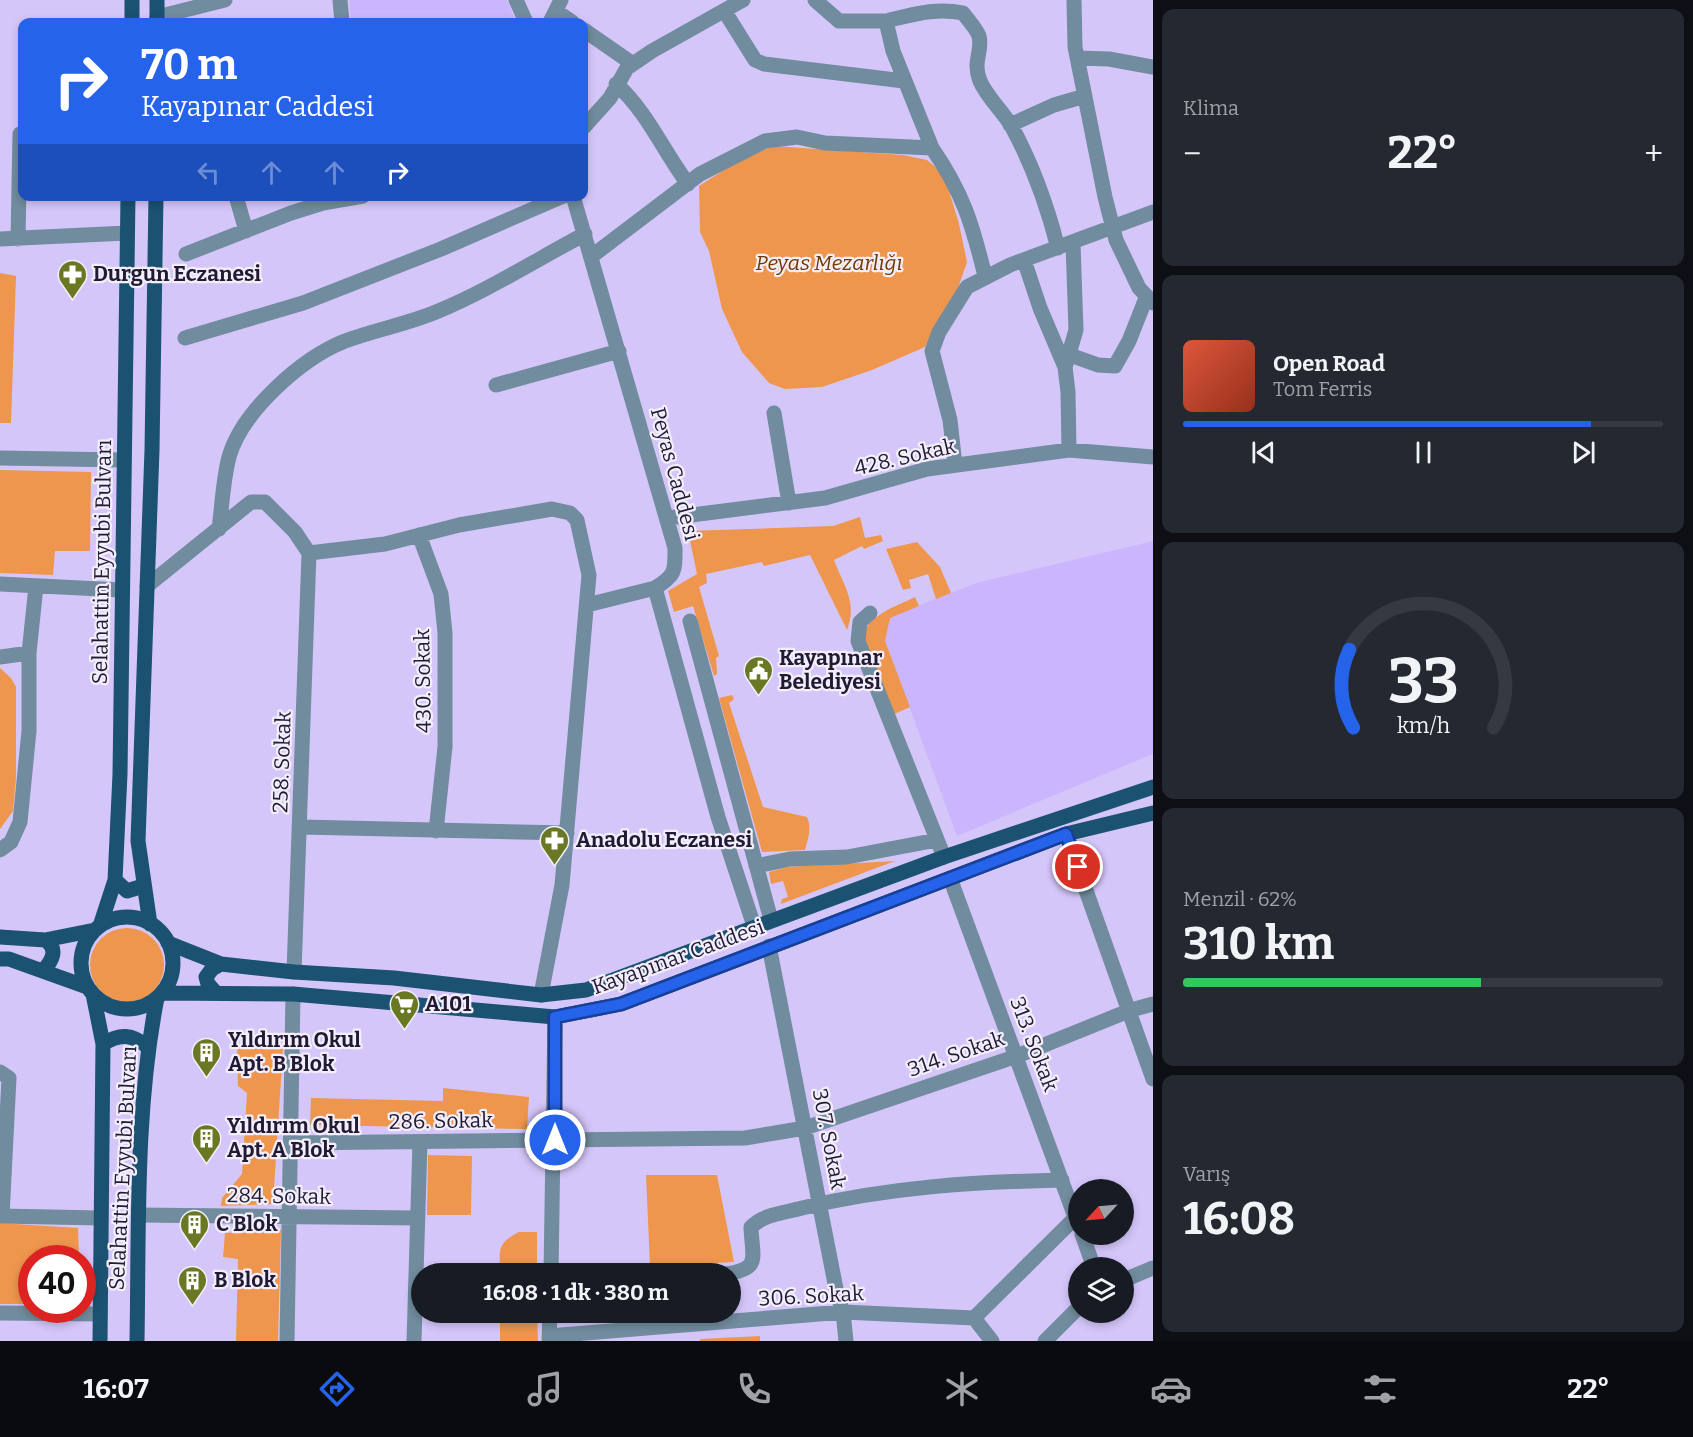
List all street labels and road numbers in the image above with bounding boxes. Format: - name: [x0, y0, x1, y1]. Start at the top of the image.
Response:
- street label: Peyas Caddesi: [645, 405, 705, 543]
- street label: 428. Sokak: [852, 433, 958, 481]
- street label: Selahattin Eyyubi Bulvarı: [87, 439, 117, 685]
- street label: 430. Sokak: [409, 629, 437, 733]
- street label: 258. Sokak: [267, 710, 297, 813]
- street label: Kayapınar Caddesi: [588, 914, 768, 1000]
- street label: 313. Sokak: [1004, 993, 1064, 1095]
- street label: 314. Sokak: [904, 1025, 1008, 1083]
- street label: Selahattin Eyyubi Bulvarı: [104, 1045, 142, 1291]
- street label: 307. Sokak: [807, 1086, 852, 1192]
- street label: 286. Sokak: [389, 1107, 493, 1135]
- street label: 284. Sokak: [227, 1182, 331, 1210]
- street label: 306. Sokak: [758, 1280, 864, 1312]

